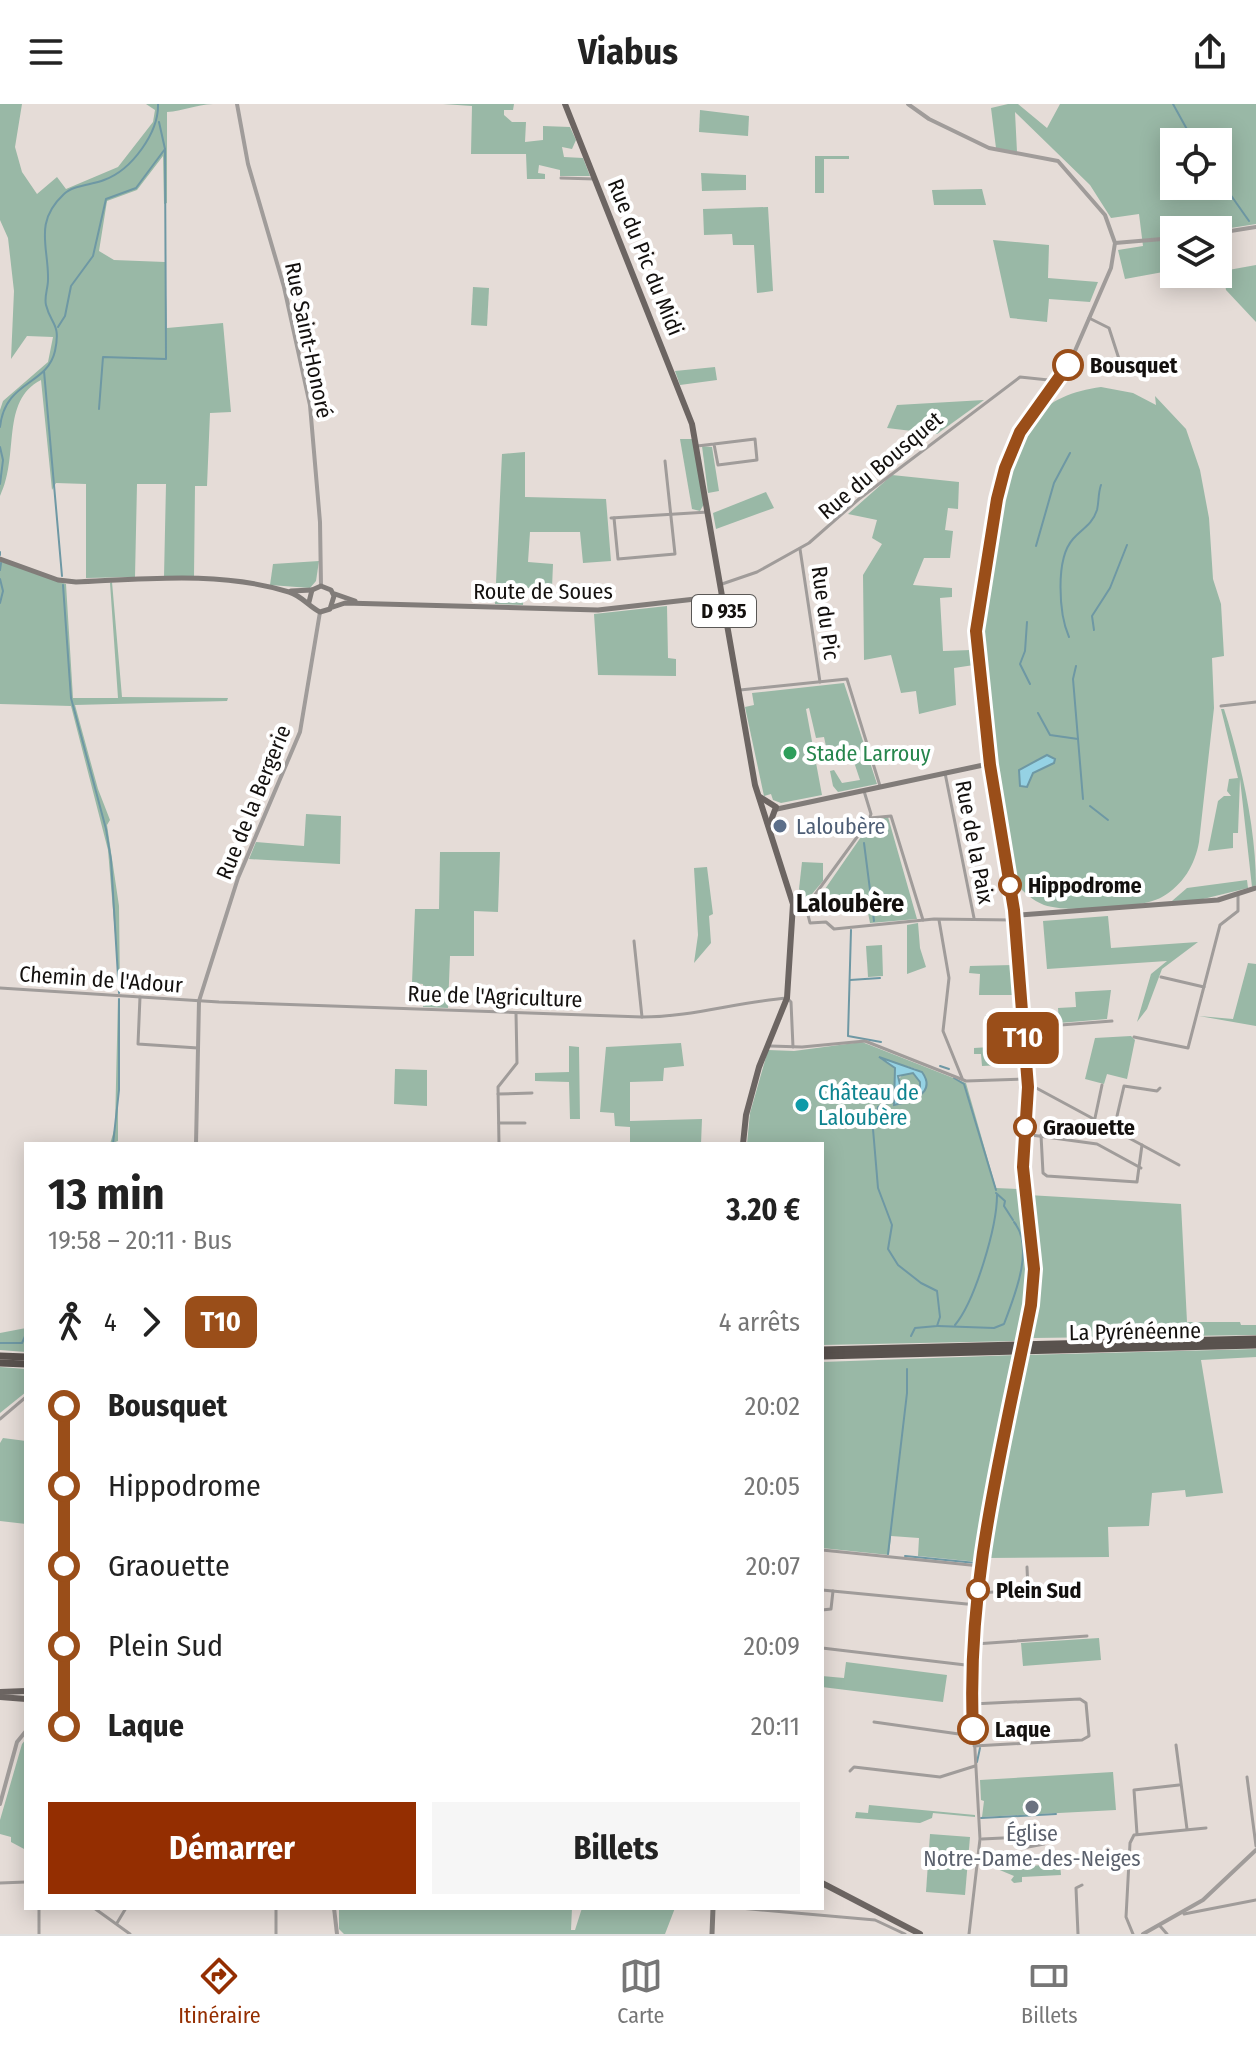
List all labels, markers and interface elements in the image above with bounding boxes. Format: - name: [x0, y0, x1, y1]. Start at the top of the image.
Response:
- icon: menu: [24, 30, 68, 74]
- text: Viabus: [578, 30, 678, 74]
- icon: share: [1188, 30, 1232, 74]
- map controls: [1160, 128, 1232, 288]
- button: locate: [1160, 128, 1232, 200]
- street label: Rue du Pic du Midi: [602, 175, 689, 339]
- button: layers: [1160, 216, 1232, 288]
- street label: Rue Saint-Honoré: [279, 260, 338, 421]
- marker: Bousquet: [1053, 350, 1083, 380]
- place label: Bousquet: [1090, 352, 1178, 379]
- street label: Rue du Bousquet: [813, 405, 949, 525]
- street label: Rue du Pic: [806, 564, 846, 662]
- street label: Route de Soues: [473, 578, 613, 605]
- road number: D 935: [692, 595, 756, 627]
- street label: Rue de la Bergerie: [210, 721, 297, 883]
- place label: Stade Larrouy: [806, 740, 931, 767]
- marker: Stade Larrouy: [781, 744, 799, 762]
- street label: Rue de la Paix: [949, 778, 1000, 907]
- place label: Laloubère: [796, 813, 885, 840]
- marker: Laloubère: [771, 817, 789, 835]
- place label: Hippodrome: [1028, 872, 1142, 899]
- marker: Hippodrome: [999, 874, 1021, 896]
- district label: Laloubère: [796, 888, 904, 919]
- street label: Chemin de l'Adour: [18, 960, 184, 999]
- street label: Rue de l'Agriculture: [407, 980, 583, 1013]
- line badge: T10: [977, 1012, 1069, 1064]
- text: T10: [1003, 1021, 1043, 1054]
- place label: Château de Laloubère: [818, 1079, 919, 1131]
- marker: Château de Laloubère: [793, 1096, 811, 1114]
- place label: Graouette: [1043, 1114, 1135, 1141]
- marker: Graouette: [1014, 1116, 1036, 1138]
- text: 13 min: [48, 1168, 165, 1221]
- text: 3.20 €: [726, 1192, 800, 1228]
- text: 19:58 – 20:11 · Bus: [48, 1225, 232, 1256]
- icon: walk: [48, 1300, 92, 1344]
- icon: forward: [129, 1300, 173, 1344]
- text: T10: [201, 1305, 241, 1338]
- text: 4: [104, 1307, 117, 1338]
- text: 4 arrêts: [719, 1307, 800, 1338]
- street label: La Pyrénéenne: [1069, 1317, 1201, 1346]
- text: Bousquet: [108, 1388, 227, 1424]
- text: 20:02: [745, 1391, 800, 1422]
- text: Hippodrome: [108, 1468, 261, 1504]
- text: 20:05: [744, 1471, 800, 1502]
- text: Graouette: [108, 1548, 230, 1584]
- text: 20:07: [746, 1551, 800, 1582]
- place label: Plein Sud: [996, 1577, 1081, 1604]
- marker: Plein Sud: [967, 1579, 989, 1601]
- text: Plein Sud: [108, 1628, 223, 1664]
- text: 20:09: [744, 1631, 800, 1662]
- text: Laque: [108, 1708, 184, 1744]
- text: 20:11: [751, 1711, 800, 1742]
- marker: Laque: [958, 1714, 988, 1744]
- place label: Laque: [995, 1716, 1051, 1743]
- marker: Église Notre-Dame-des-Neiges: [1023, 1798, 1041, 1816]
- button: Démarrer: [48, 1802, 416, 1894]
- button: Billets: [432, 1802, 800, 1894]
- place label: Église Notre-Dame-des-Neiges: [923, 1820, 1141, 1872]
- tab: Itinéraire: [178, 1954, 261, 2029]
- tab: Carte: [617, 1954, 664, 2029]
- tab: Billets: [1021, 1954, 1078, 2029]

